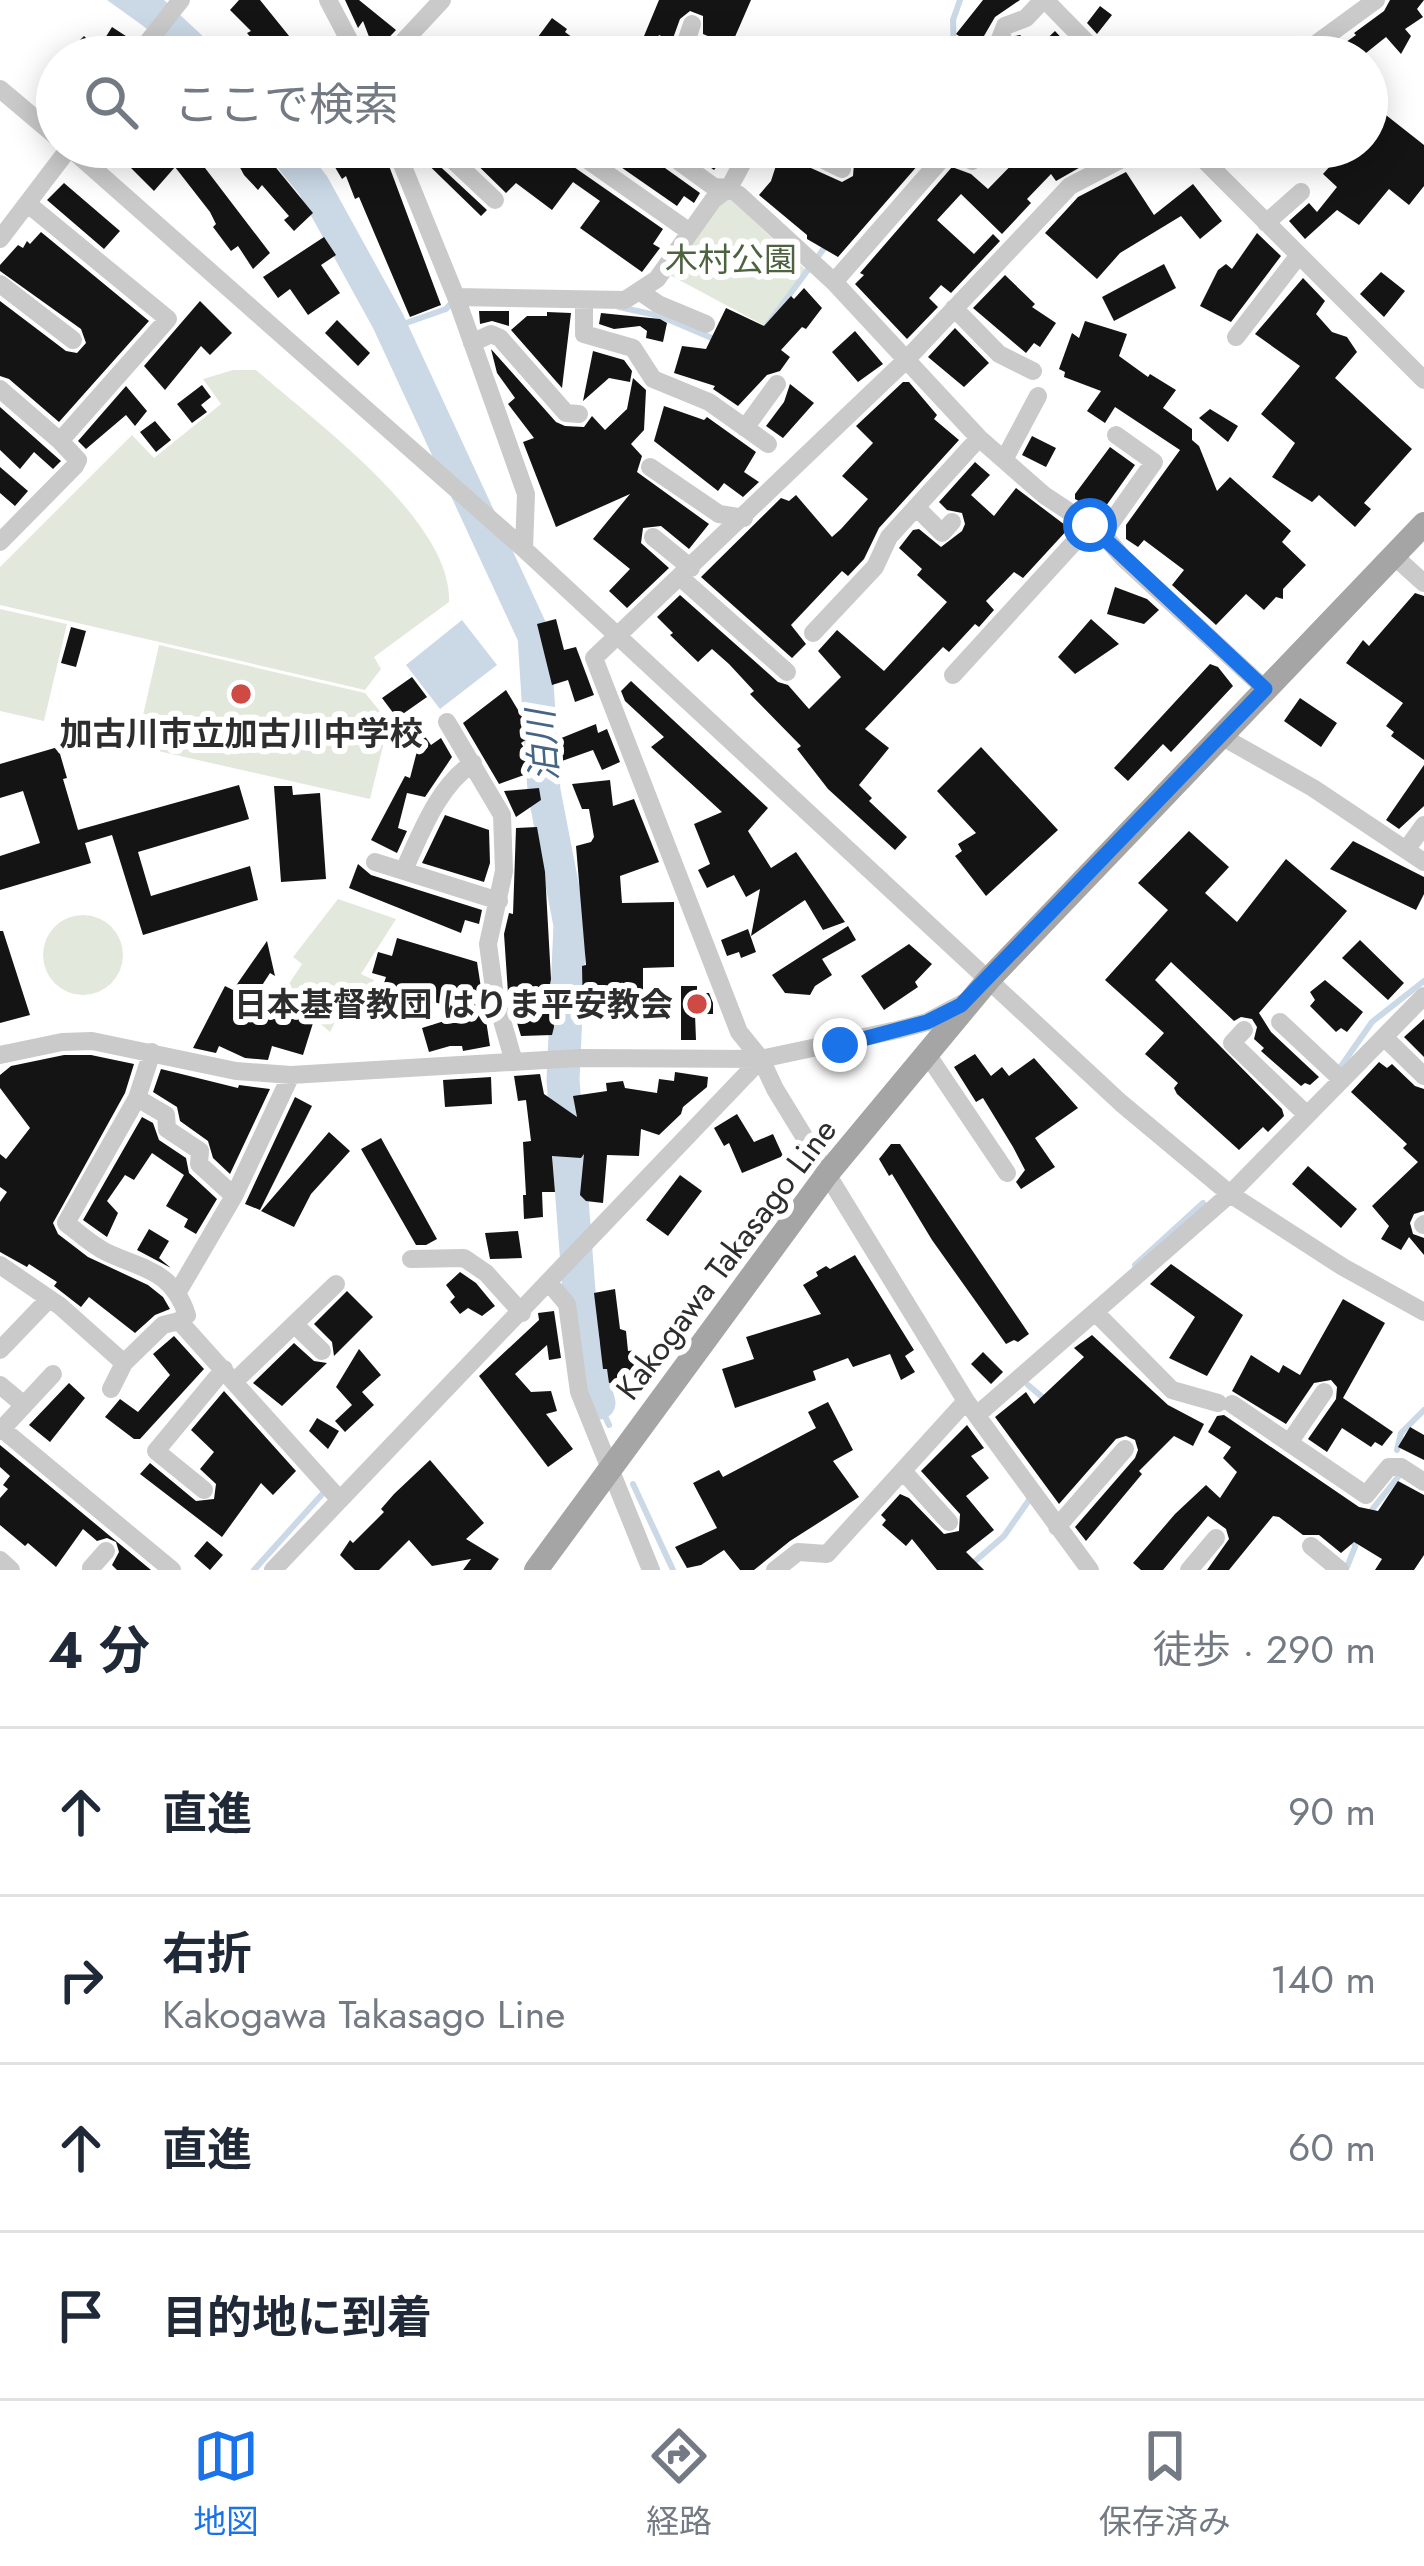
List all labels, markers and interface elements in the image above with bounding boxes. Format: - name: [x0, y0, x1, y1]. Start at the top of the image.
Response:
- search box: [36, 36, 1388, 168]
- icon: search: [78, 69, 144, 135]
- text: ここで検索: [174, 72, 399, 137]
- park label: 木村公園: [665, 236, 797, 283]
- route start: [1063, 498, 1117, 552]
- marker: 加古川市立加古川中学校: [228, 681, 254, 707]
- water label: 泊川: [513, 704, 570, 784]
- place label: 加古川市立加古川中学校: [60, 710, 423, 757]
- place label: 日本基督教団 はりま平安教会: [234, 981, 673, 1028]
- marker: 日本基督教団 はりま平安教会: [684, 991, 710, 1017]
- route end: [813, 1018, 867, 1072]
- street label: Kakogawa Takasago Line: [605, 1109, 847, 1409]
- text: 4 分: [48, 1613, 150, 1687]
- text: 徒歩 · 290 m: [1153, 1621, 1376, 1678]
- icon: ahead: [48, 1779, 114, 1845]
- text: 直進: [162, 1781, 252, 1846]
- text: 90 m: [1288, 1783, 1376, 1840]
- text: 右折: [162, 1921, 252, 1986]
- icon: right: [48, 1947, 114, 2013]
- text: 140 m: [1270, 1951, 1376, 2008]
- text: Kakogawa Takasago Line: [162, 1986, 565, 2043]
- icon: ahead: [48, 2115, 114, 2181]
- text: 直進: [162, 2117, 252, 2182]
- text: 60 m: [1288, 2119, 1376, 2176]
- icon: arrive: [48, 2283, 114, 2349]
- text: 目的地に到着: [162, 2285, 432, 2350]
- tab: 地図: [193, 2423, 259, 2545]
- tab: 経路: [646, 2423, 712, 2545]
- tab: 保存済み: [1099, 2423, 1231, 2545]

